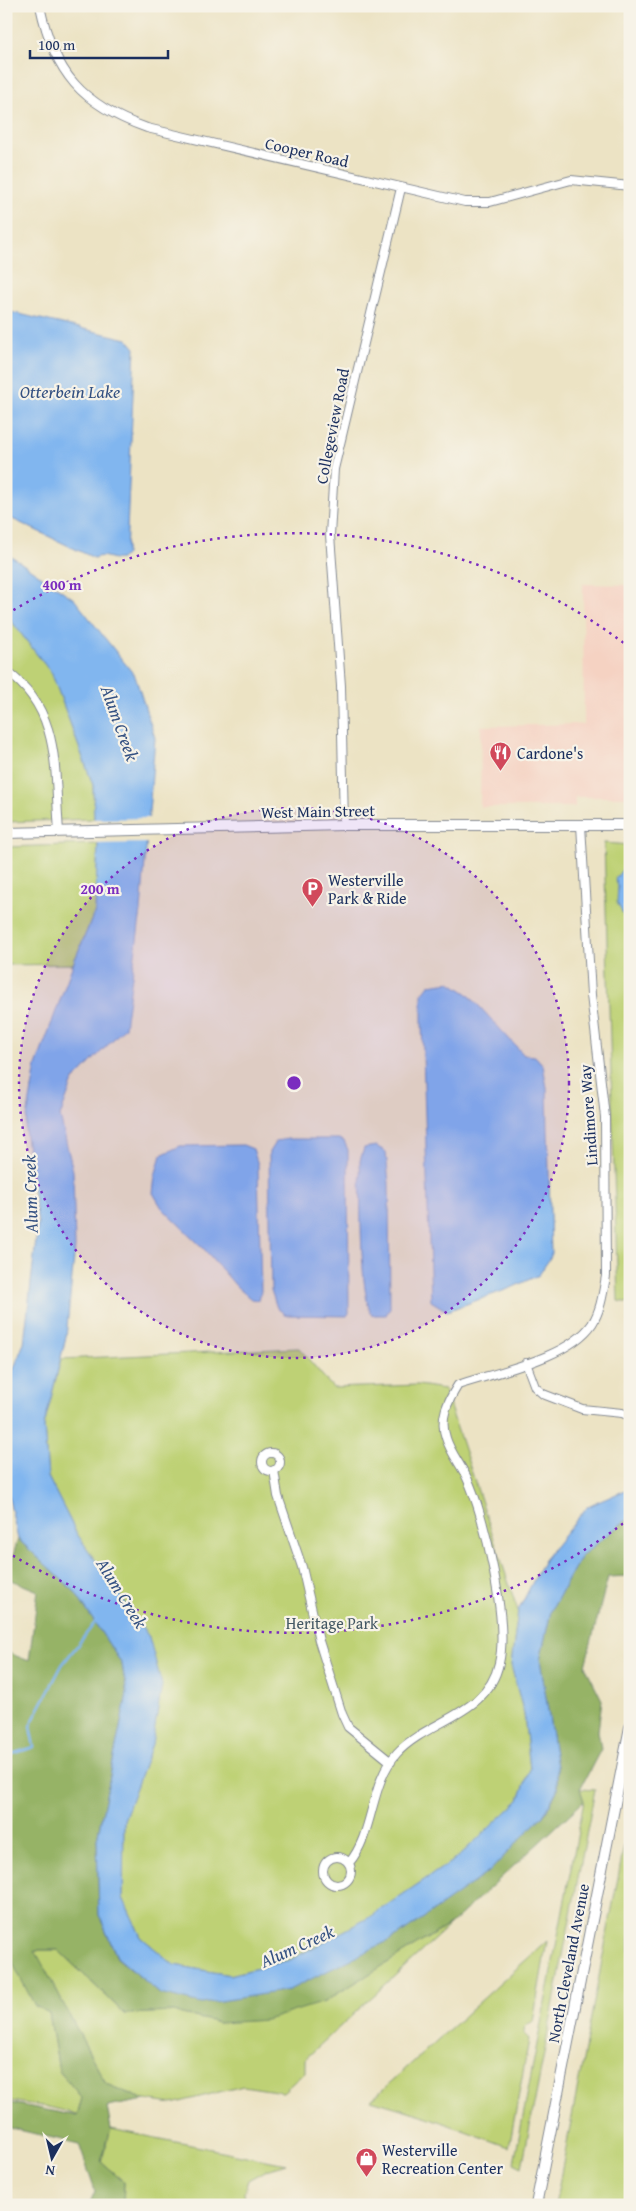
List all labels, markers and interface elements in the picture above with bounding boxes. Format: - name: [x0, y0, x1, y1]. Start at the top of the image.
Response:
- scale bar: [30, 28, 168, 60]
- text: 100 m: [38, 34, 76, 55]
- street label: Cooper Road: [263, 131, 351, 173]
- street label: Collegeview Road: [309, 366, 355, 486]
- water label: Otterbein Lake: [20, 378, 120, 405]
- text: 400 m: [42, 574, 82, 595]
- water label: Alum Creek: [94, 681, 146, 765]
- restaurant icon: Cardone's: [489, 741, 513, 772]
- place label: Cardone's: [517, 741, 583, 765]
- street label: West Main Street: [261, 798, 376, 824]
- place label: Westerville Park & Ride: [328, 868, 407, 910]
- parking icon: Westerville Park & Ride: [300, 877, 324, 908]
- text: 200 m: [80, 878, 120, 899]
- street label: Lindimore Way: [572, 1064, 604, 1166]
- centre of rings: [285, 1074, 303, 1092]
- water label: Alum Creek: [15, 1153, 45, 1235]
- water label: Alum Creek: [89, 1552, 155, 1634]
- park label: Heritage Park: [286, 1611, 379, 1635]
- street label: North Cleveland Avenue: [541, 1881, 595, 2045]
- water label: Alum Creek: [255, 1917, 339, 1975]
- north arrow: [28, 2134, 78, 2184]
- place label: Westerville Recreation Center: [382, 2138, 503, 2180]
- shop icon: Westerville Recreation Center: [354, 2147, 378, 2178]
- text: N: [44, 2160, 56, 2181]

